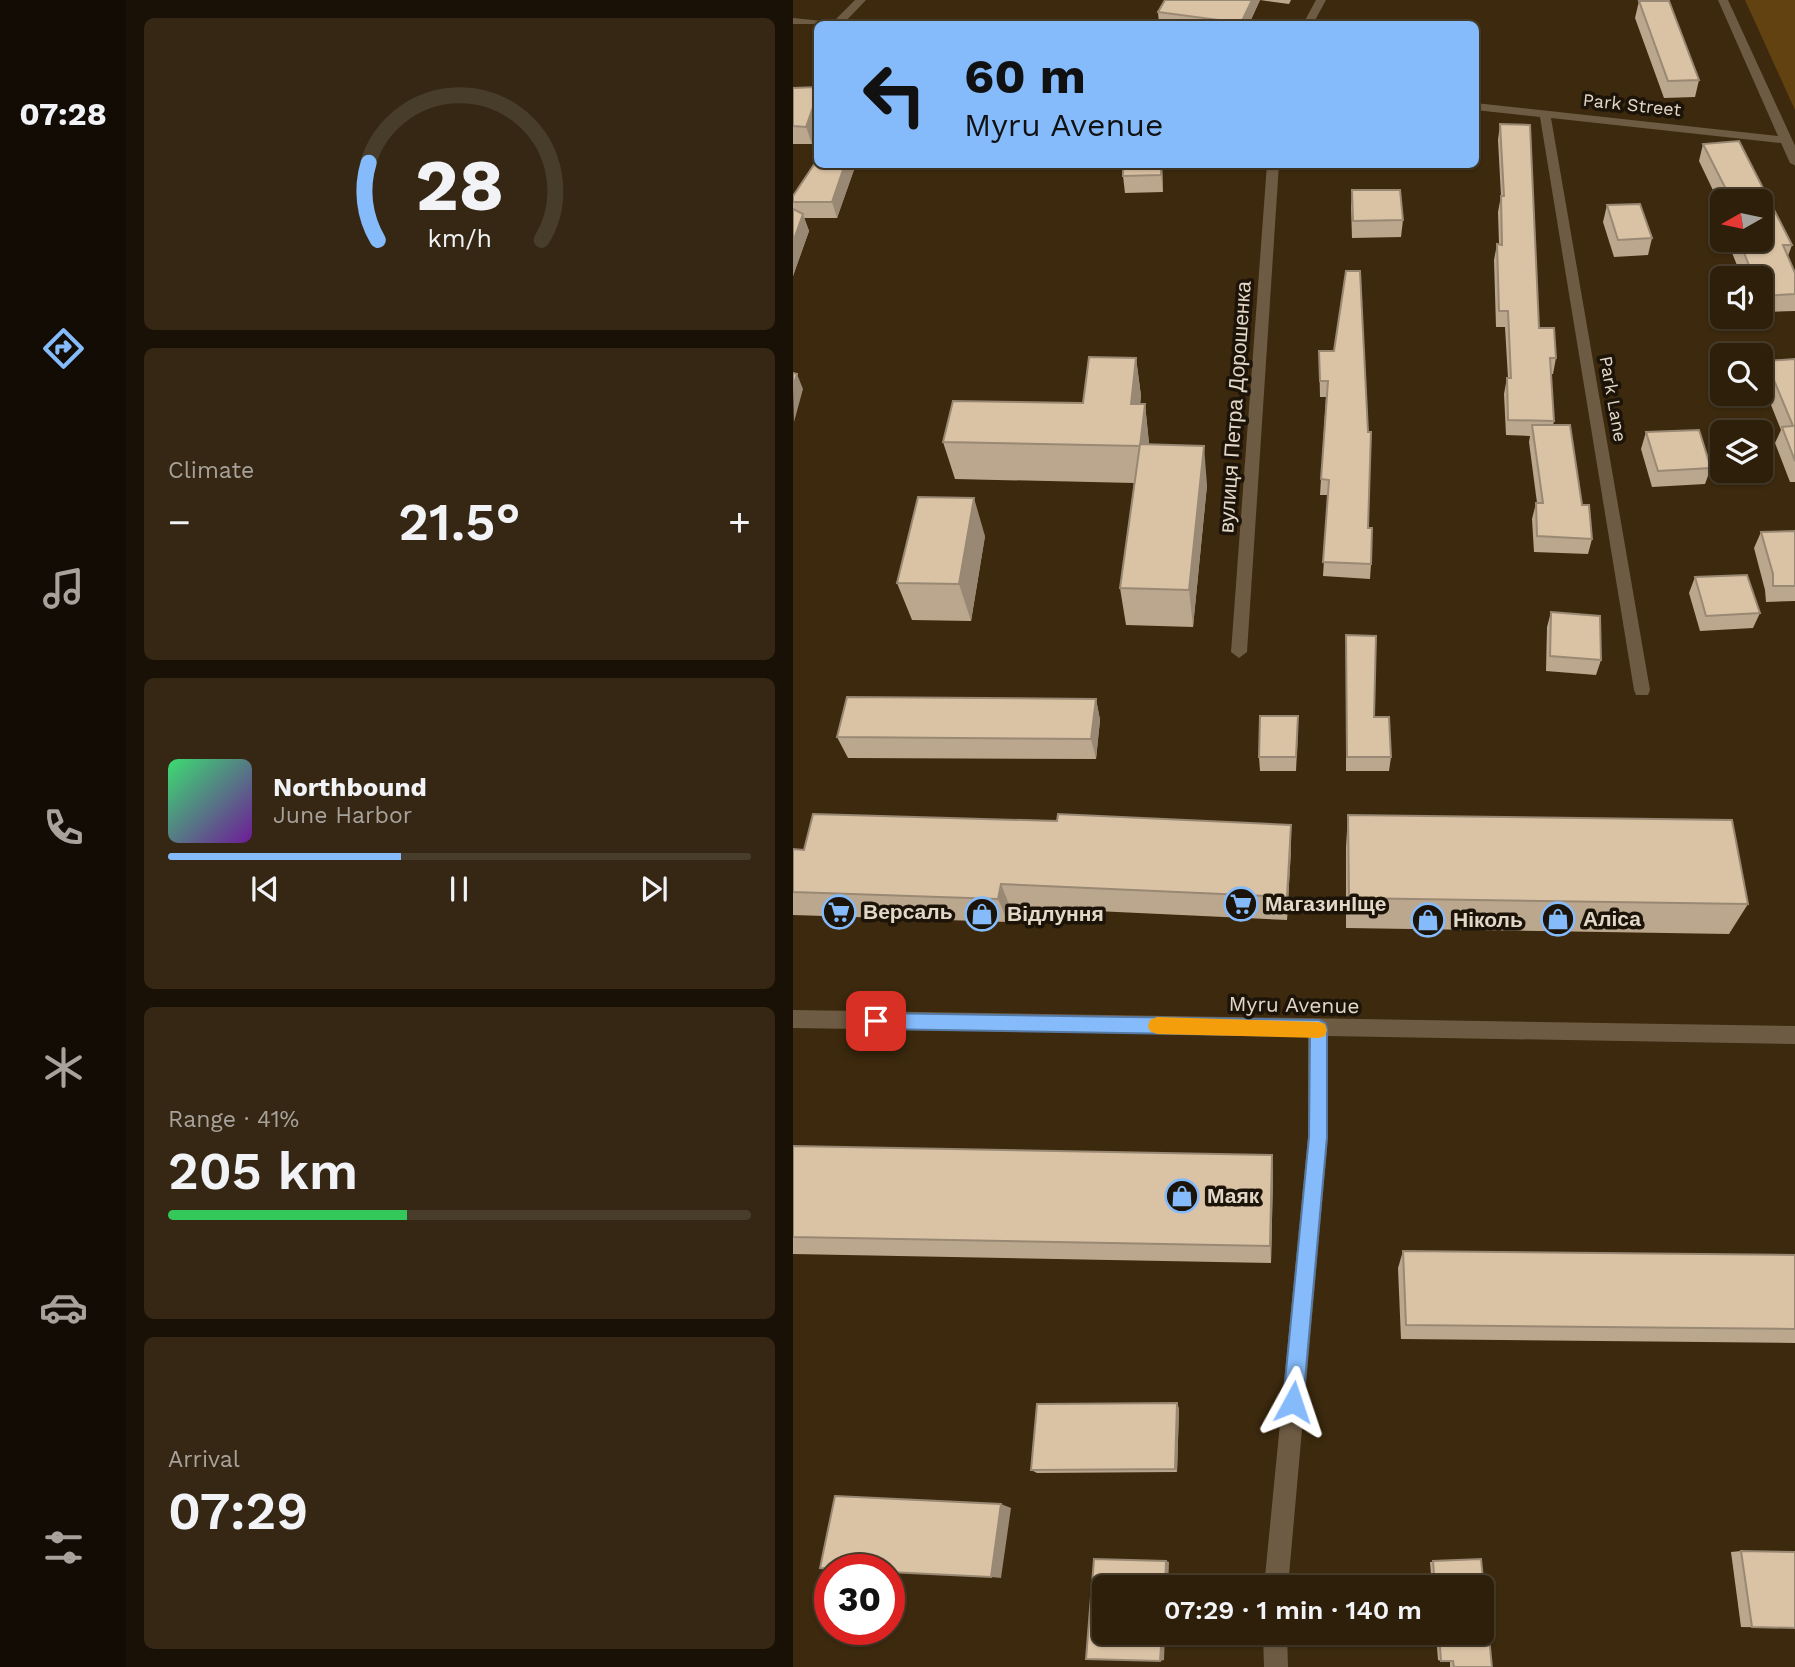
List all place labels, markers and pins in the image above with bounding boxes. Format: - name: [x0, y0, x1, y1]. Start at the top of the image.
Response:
- supermarket icon: МагазинІще: [1222, 885, 1260, 923]
- place label: МагазинІще: [1265, 891, 1386, 916]
- supermarket icon: Версаль: [820, 893, 858, 931]
- shop icon: Відлуння: [963, 895, 1001, 933]
- place label: Версаль: [863, 899, 953, 924]
- shop icon: Аліса: [1539, 900, 1577, 938]
- place label: Відлуння: [1007, 901, 1104, 926]
- shop icon: Ніколь: [1409, 901, 1447, 939]
- place label: Аліса: [1583, 906, 1641, 931]
- place label: Ніколь: [1453, 907, 1523, 932]
- pin: [846, 991, 906, 1051]
- shop icon: Маяк: [1163, 1177, 1201, 1215]
- place label: Маяк: [1207, 1183, 1260, 1208]

